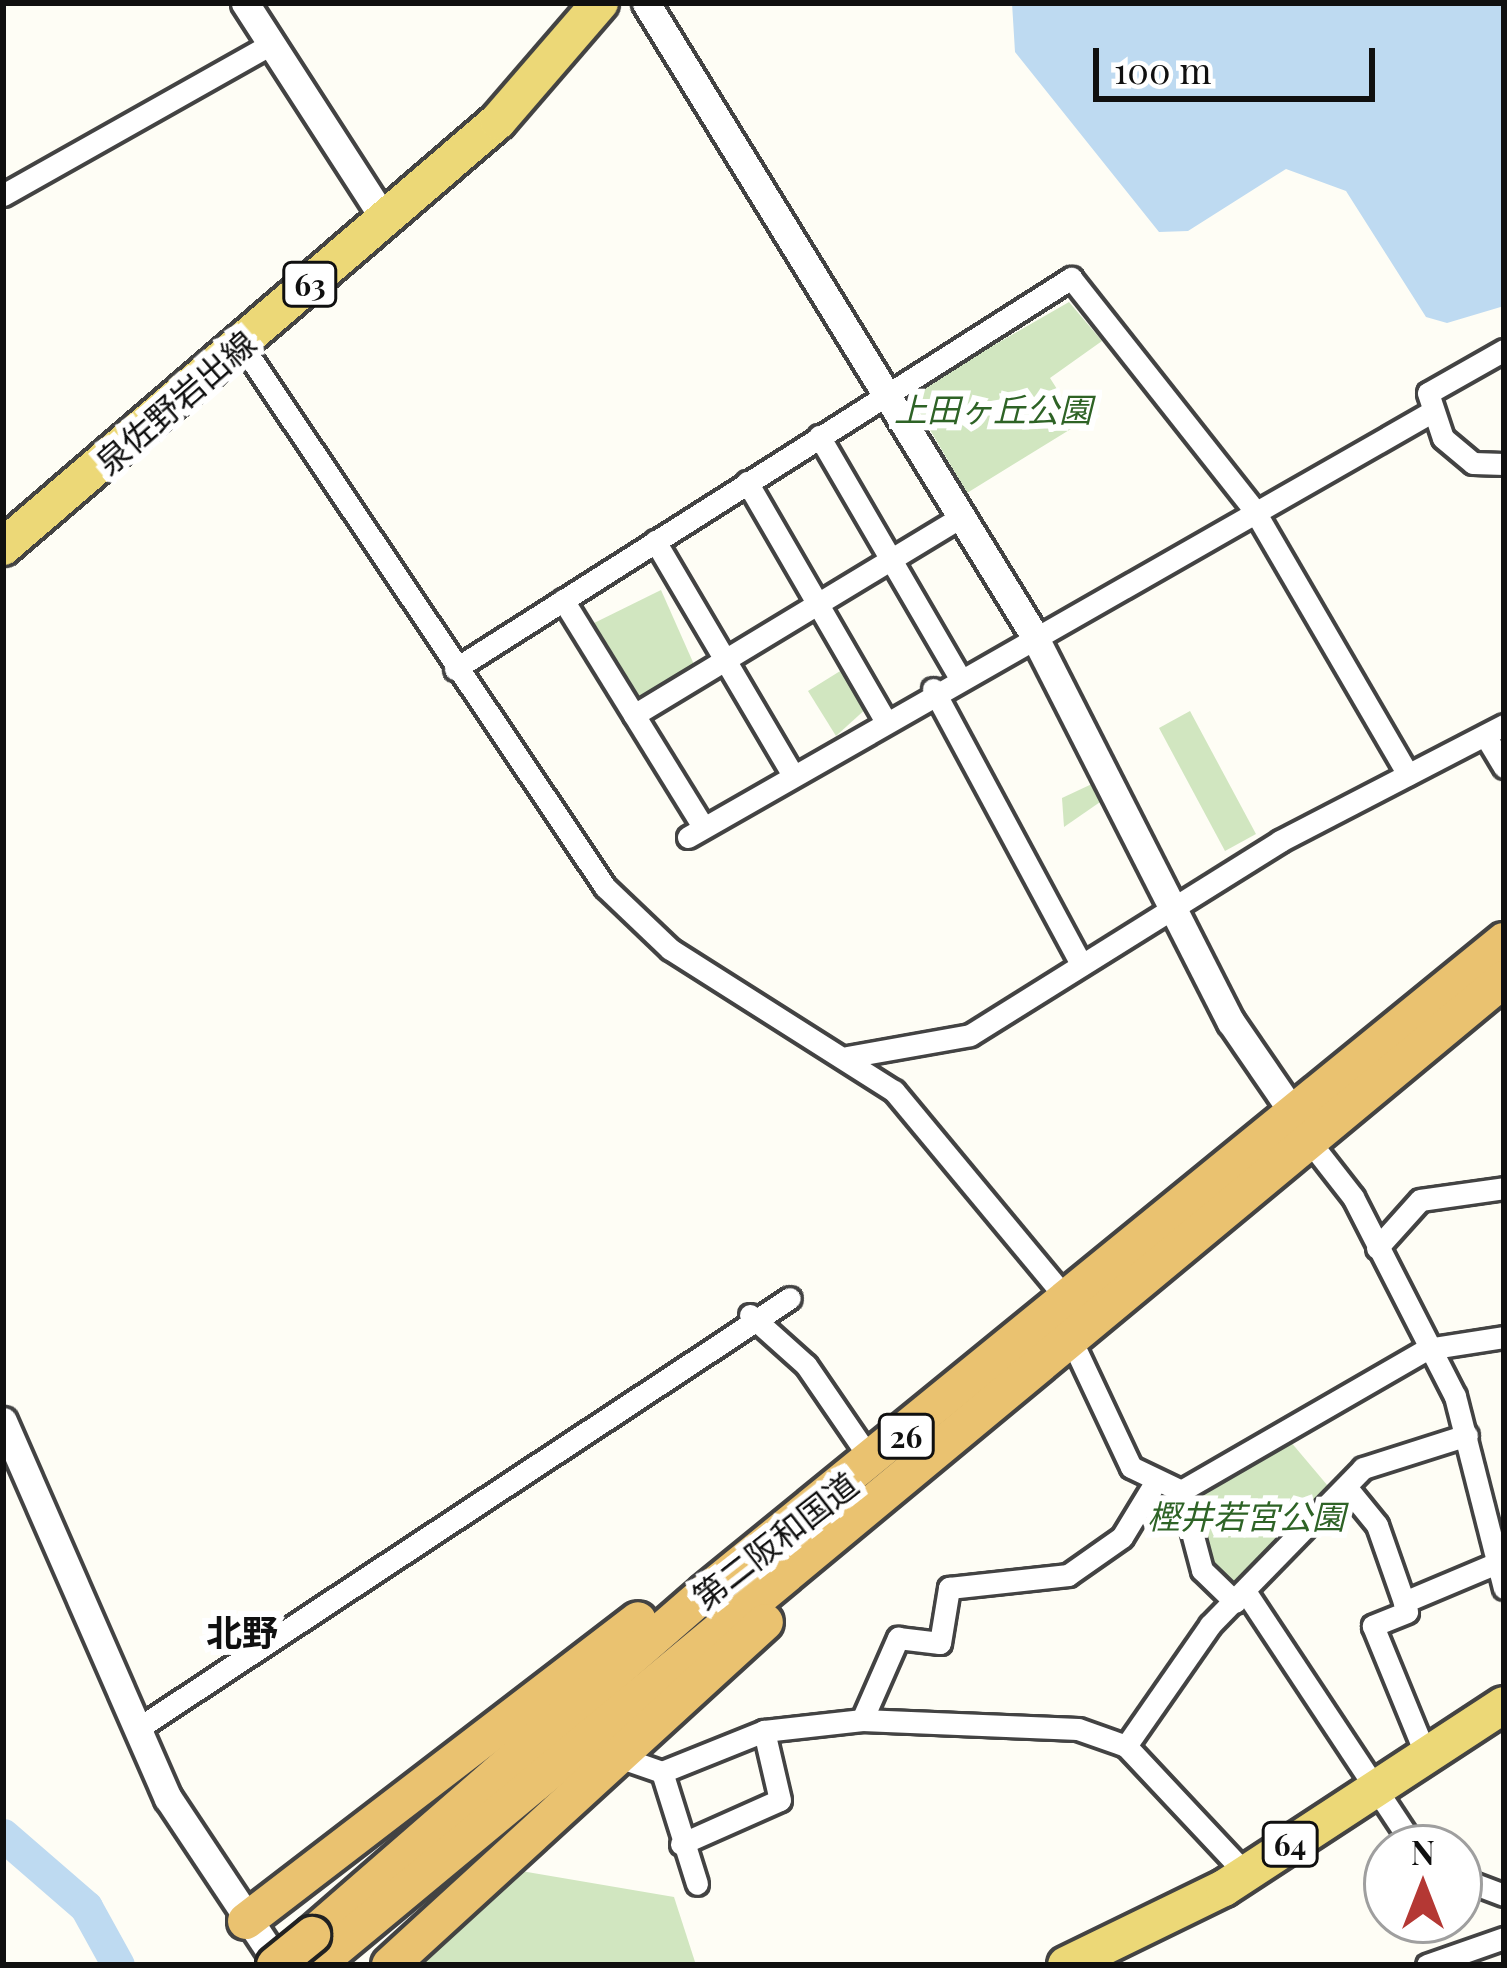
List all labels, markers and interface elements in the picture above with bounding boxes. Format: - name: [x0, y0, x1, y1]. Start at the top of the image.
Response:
- scale bar: [1099, 24, 1381, 98]
- text: 100 m: [1114, 45, 1211, 93]
- road number: 63: [280, 260, 340, 308]
- street label: 泉佐野岩出線: [87, 322, 263, 482]
- park label: 上田ヶ丘公園: [894, 389, 1092, 429]
- road number: 26: [876, 1412, 936, 1460]
- street label: 第二阪和国道: [685, 1463, 865, 1617]
- park label: 樫井若宮公園: [1147, 1496, 1345, 1536]
- district label: 北野: [206, 1610, 278, 1654]
- road number: 64: [1260, 1820, 1320, 1868]
- north arrow: [1363, 1824, 1483, 1944]
- text: N: [1411, 1829, 1435, 1873]

